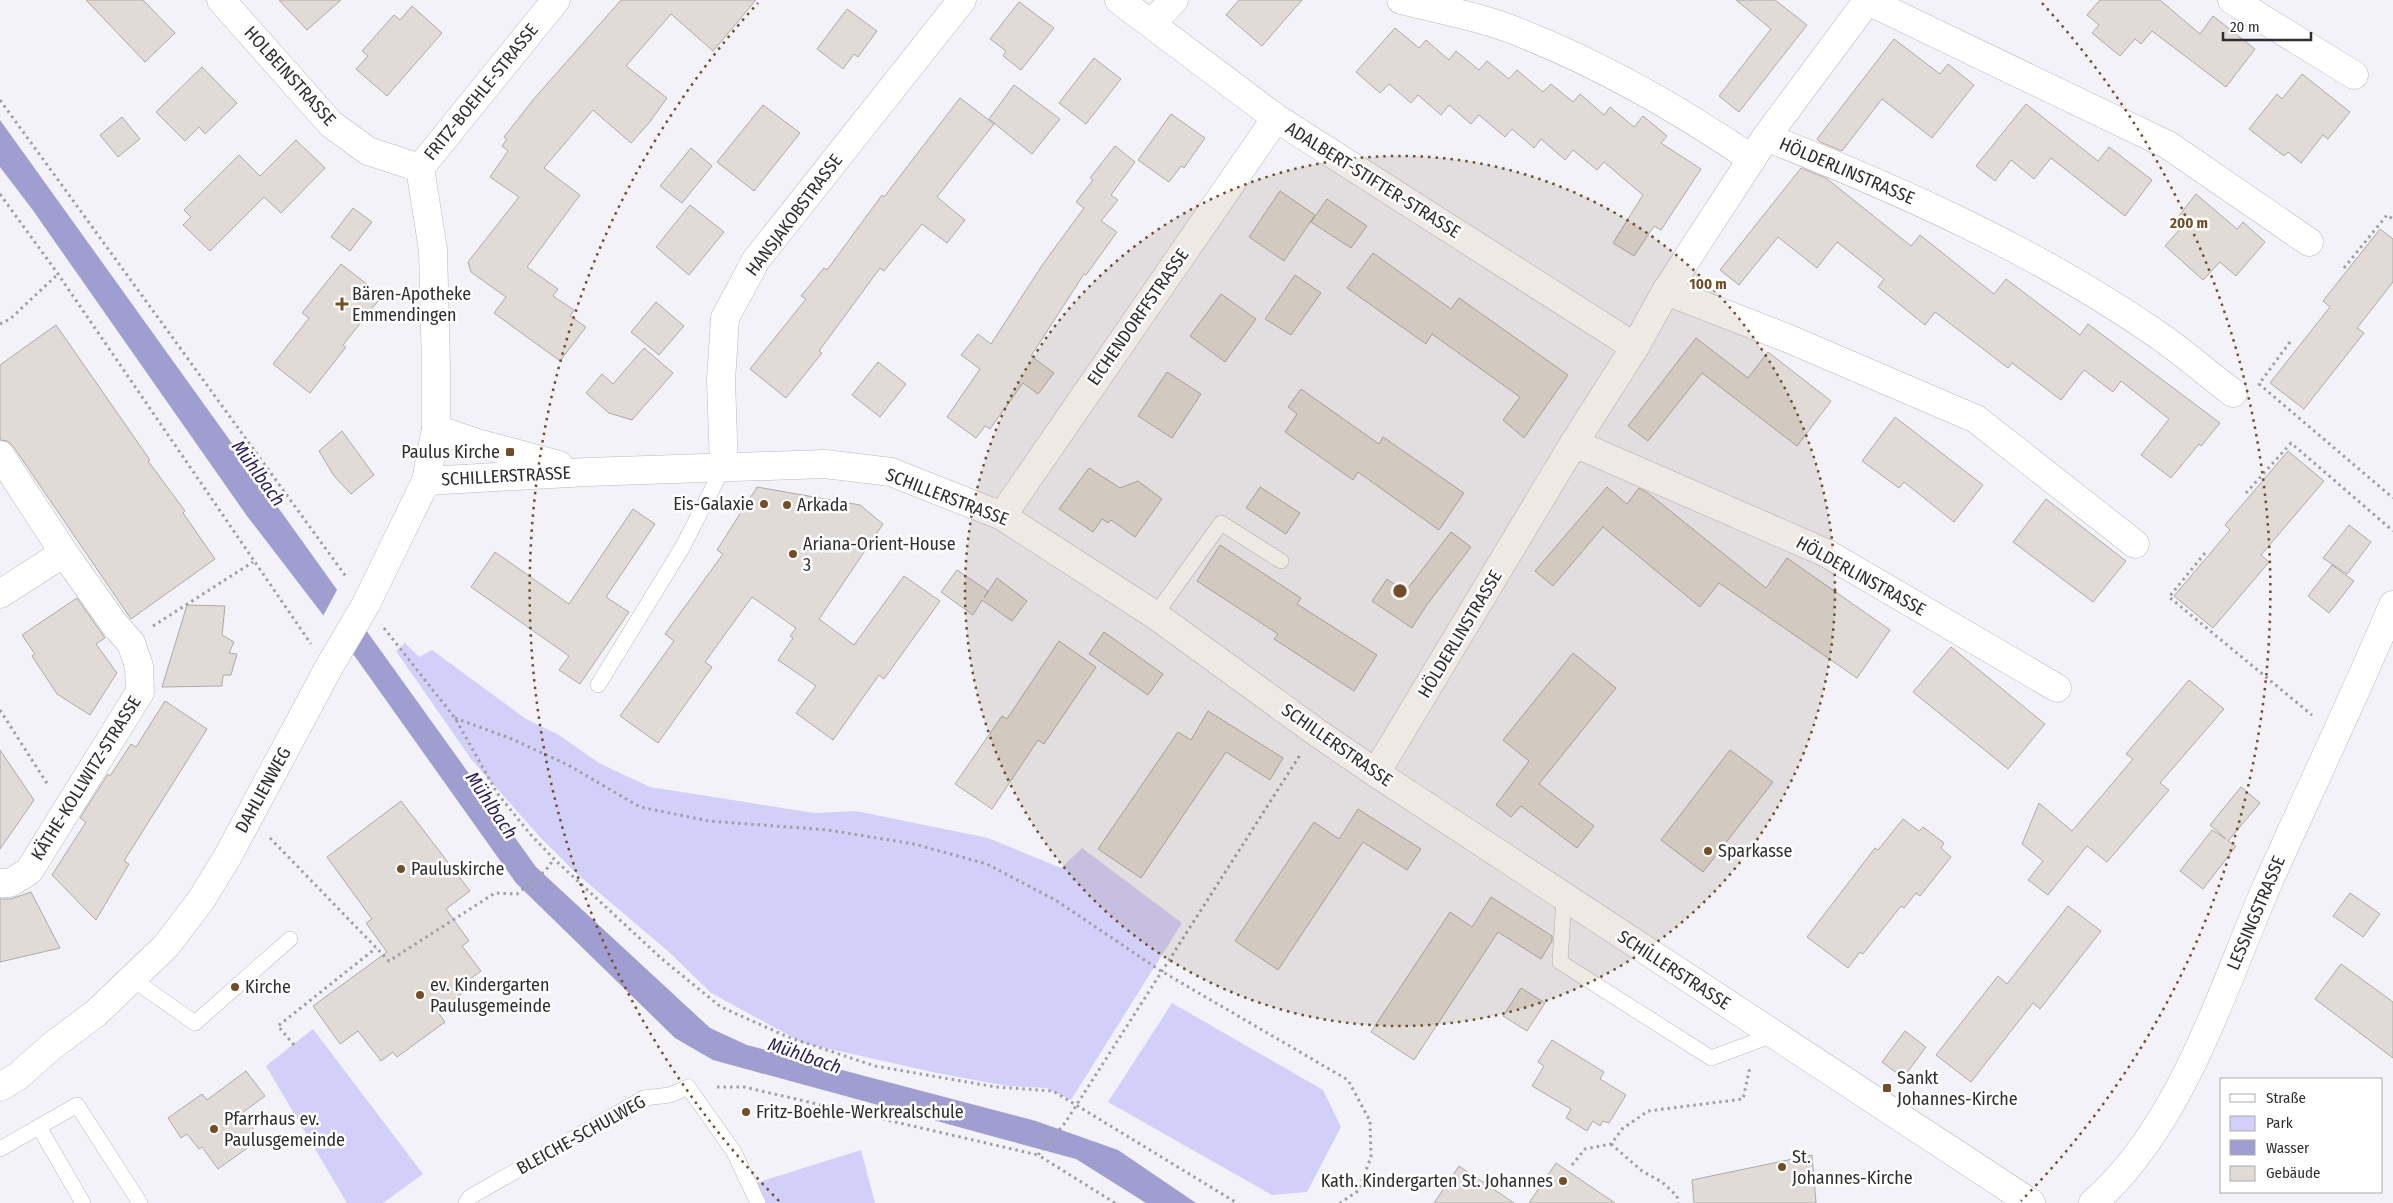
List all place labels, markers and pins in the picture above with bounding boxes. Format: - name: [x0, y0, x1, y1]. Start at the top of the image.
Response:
- place label: Bären-Apotheke Emmendingen: [352, 283, 471, 326]
- marker: Bären-Apotheke Emmendingen: [336, 298, 348, 310]
- place label: Paulus Kirche: [401, 441, 500, 463]
- marker: Paulus Kirche: [504, 446, 516, 458]
- place label: Eis-Galaxie: [673, 493, 754, 515]
- place label: Arkada: [797, 494, 848, 516]
- marker: Eis-Galaxie: [758, 498, 770, 510]
- marker: Arkada: [781, 499, 793, 511]
- place label: Ariana-Orient-House 3: [803, 533, 956, 576]
- marker: Ariana-Orient-House 3: [787, 548, 799, 560]
- centre of rings: [1391, 582, 1409, 600]
- place label: Sparkasse: [1718, 840, 1792, 862]
- marker: Sparkasse: [1702, 845, 1714, 857]
- place label: Pauluskirche: [411, 858, 504, 880]
- marker: Pauluskirche: [395, 863, 407, 875]
- place label: ev. Kindergarten Paulusgemeinde: [430, 974, 551, 1017]
- place label: Kirche: [245, 976, 291, 998]
- marker: Kirche: [229, 981, 241, 993]
- marker: ev. Kindergarten Paulusgemeinde: [414, 989, 426, 1001]
- place label: Sankt Johannes-Kirche: [1897, 1067, 2018, 1110]
- marker: Sankt Johannes-Kirche: [1881, 1082, 1893, 1094]
- place label: Fritz-Boehle-Werkrealschule: [756, 1101, 964, 1123]
- marker: Fritz-Boehle-Werkrealschule: [740, 1106, 752, 1118]
- place label: Pfarrhaus ev. Paulusgemeinde: [224, 1108, 345, 1151]
- marker: Pfarrhaus ev. Paulusgemeinde: [208, 1123, 220, 1135]
- place label: St. Johannes-Kirche: [1792, 1146, 1913, 1189]
- marker: St. Johannes-Kirche: [1776, 1161, 1788, 1173]
- place label: Kath. Kindergarten St. Johannes: [1321, 1170, 1553, 1192]
- marker: Kath. Kindergarten St. Johannes: [1557, 1175, 1569, 1187]

